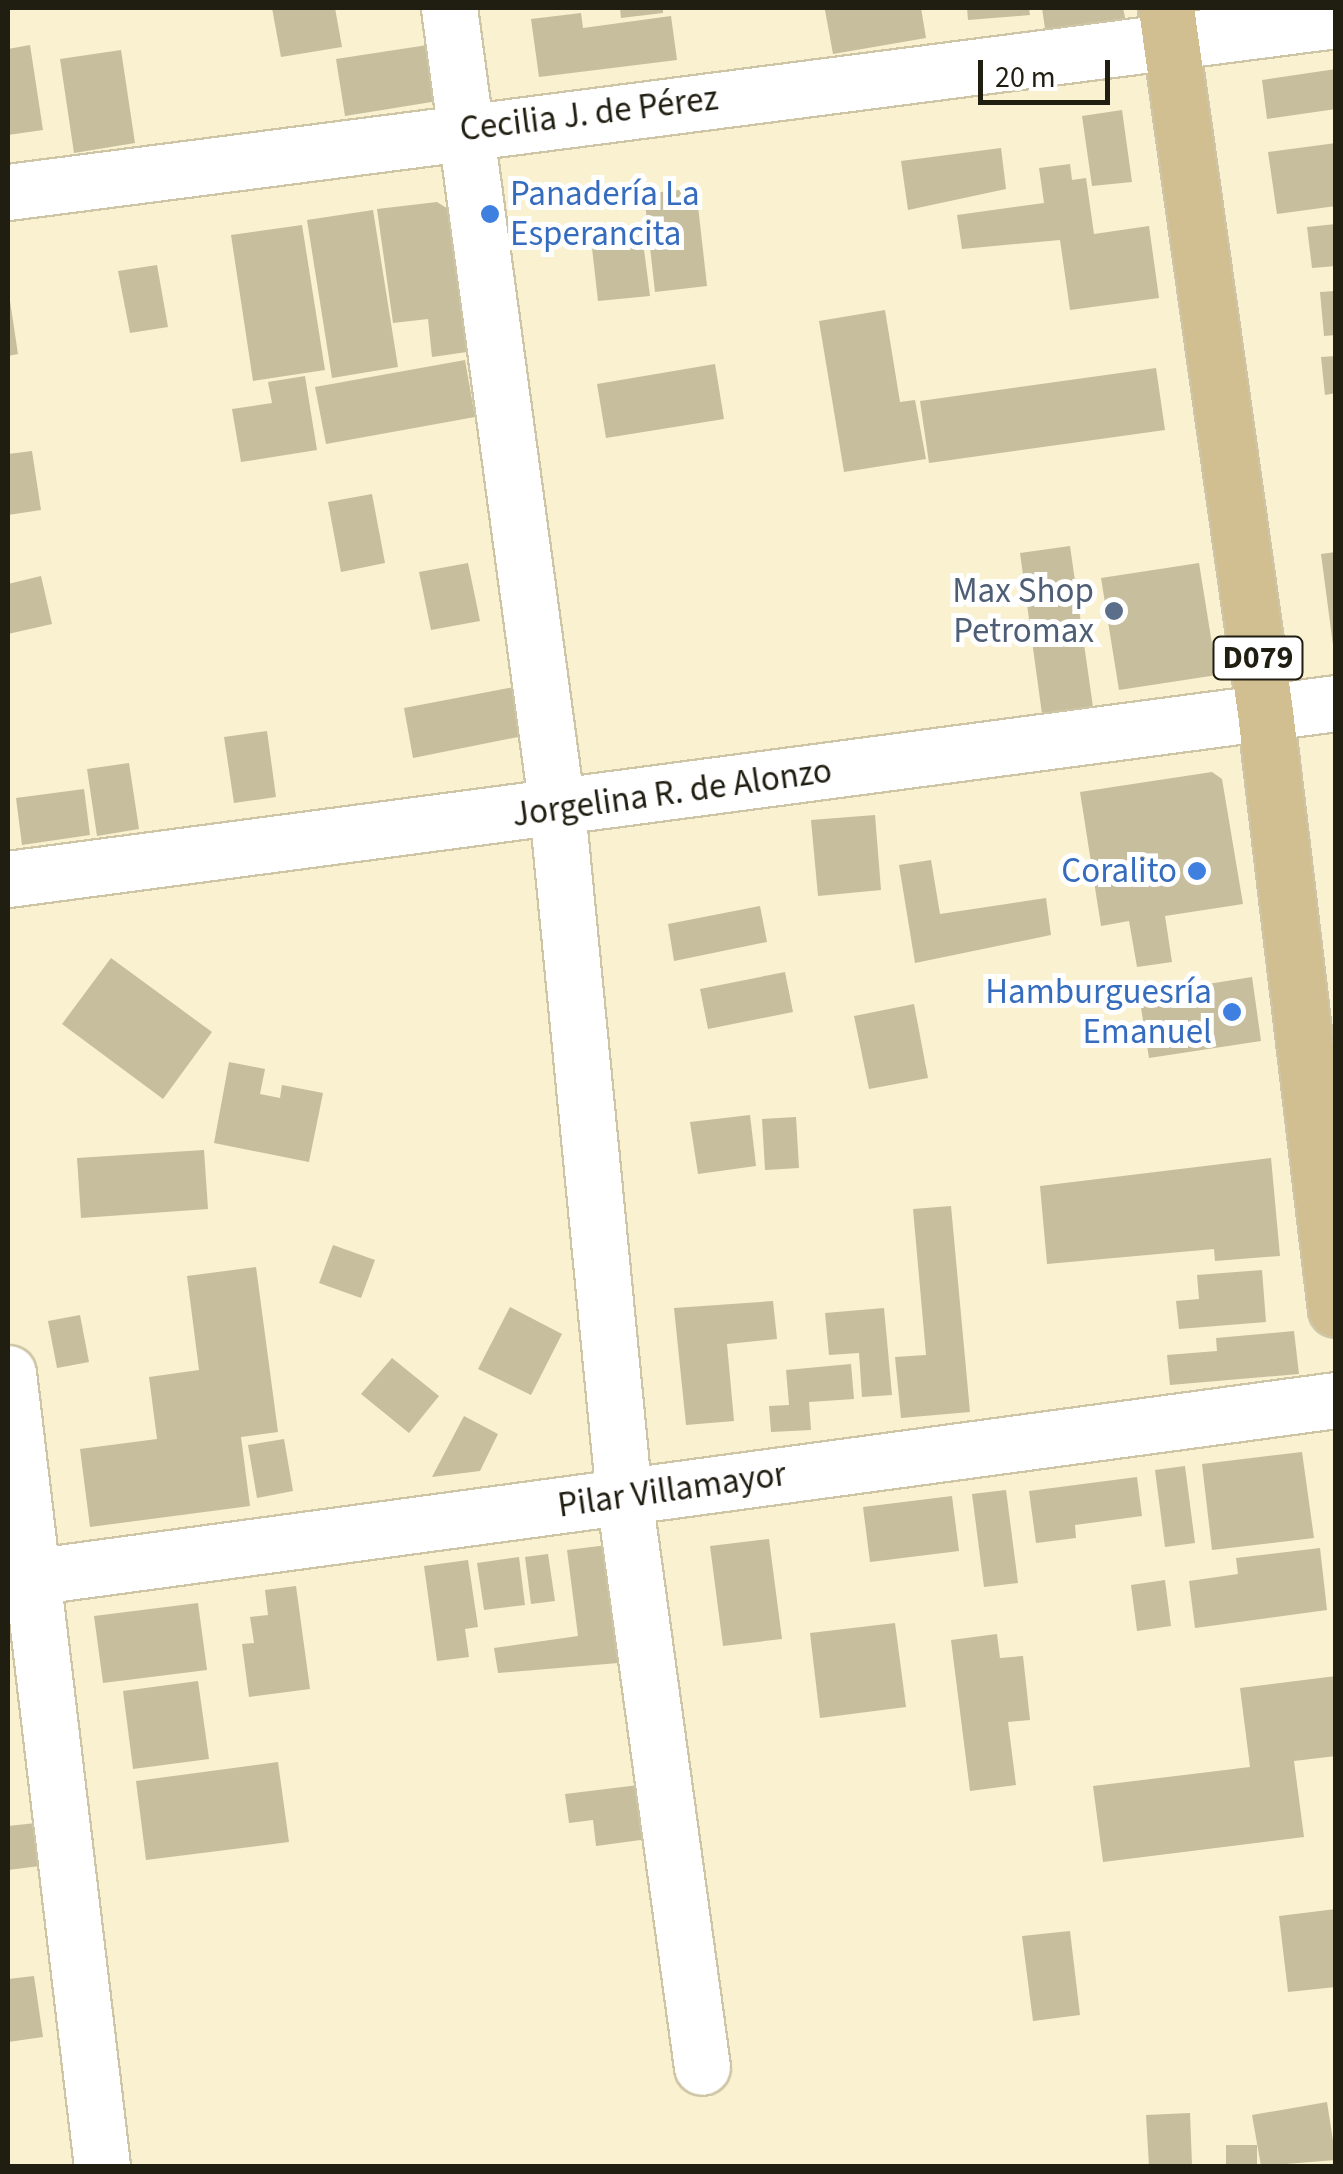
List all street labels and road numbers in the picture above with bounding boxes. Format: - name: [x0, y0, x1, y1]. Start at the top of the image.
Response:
- street label: Cecilia J. de Pérez: [457, 77, 721, 151]
- road number: D079: [1210, 631, 1306, 685]
- street label: Jorgelina R. de Alonzo: [509, 750, 835, 836]
- street label: Pilar Villamayor: [555, 1453, 789, 1527]

